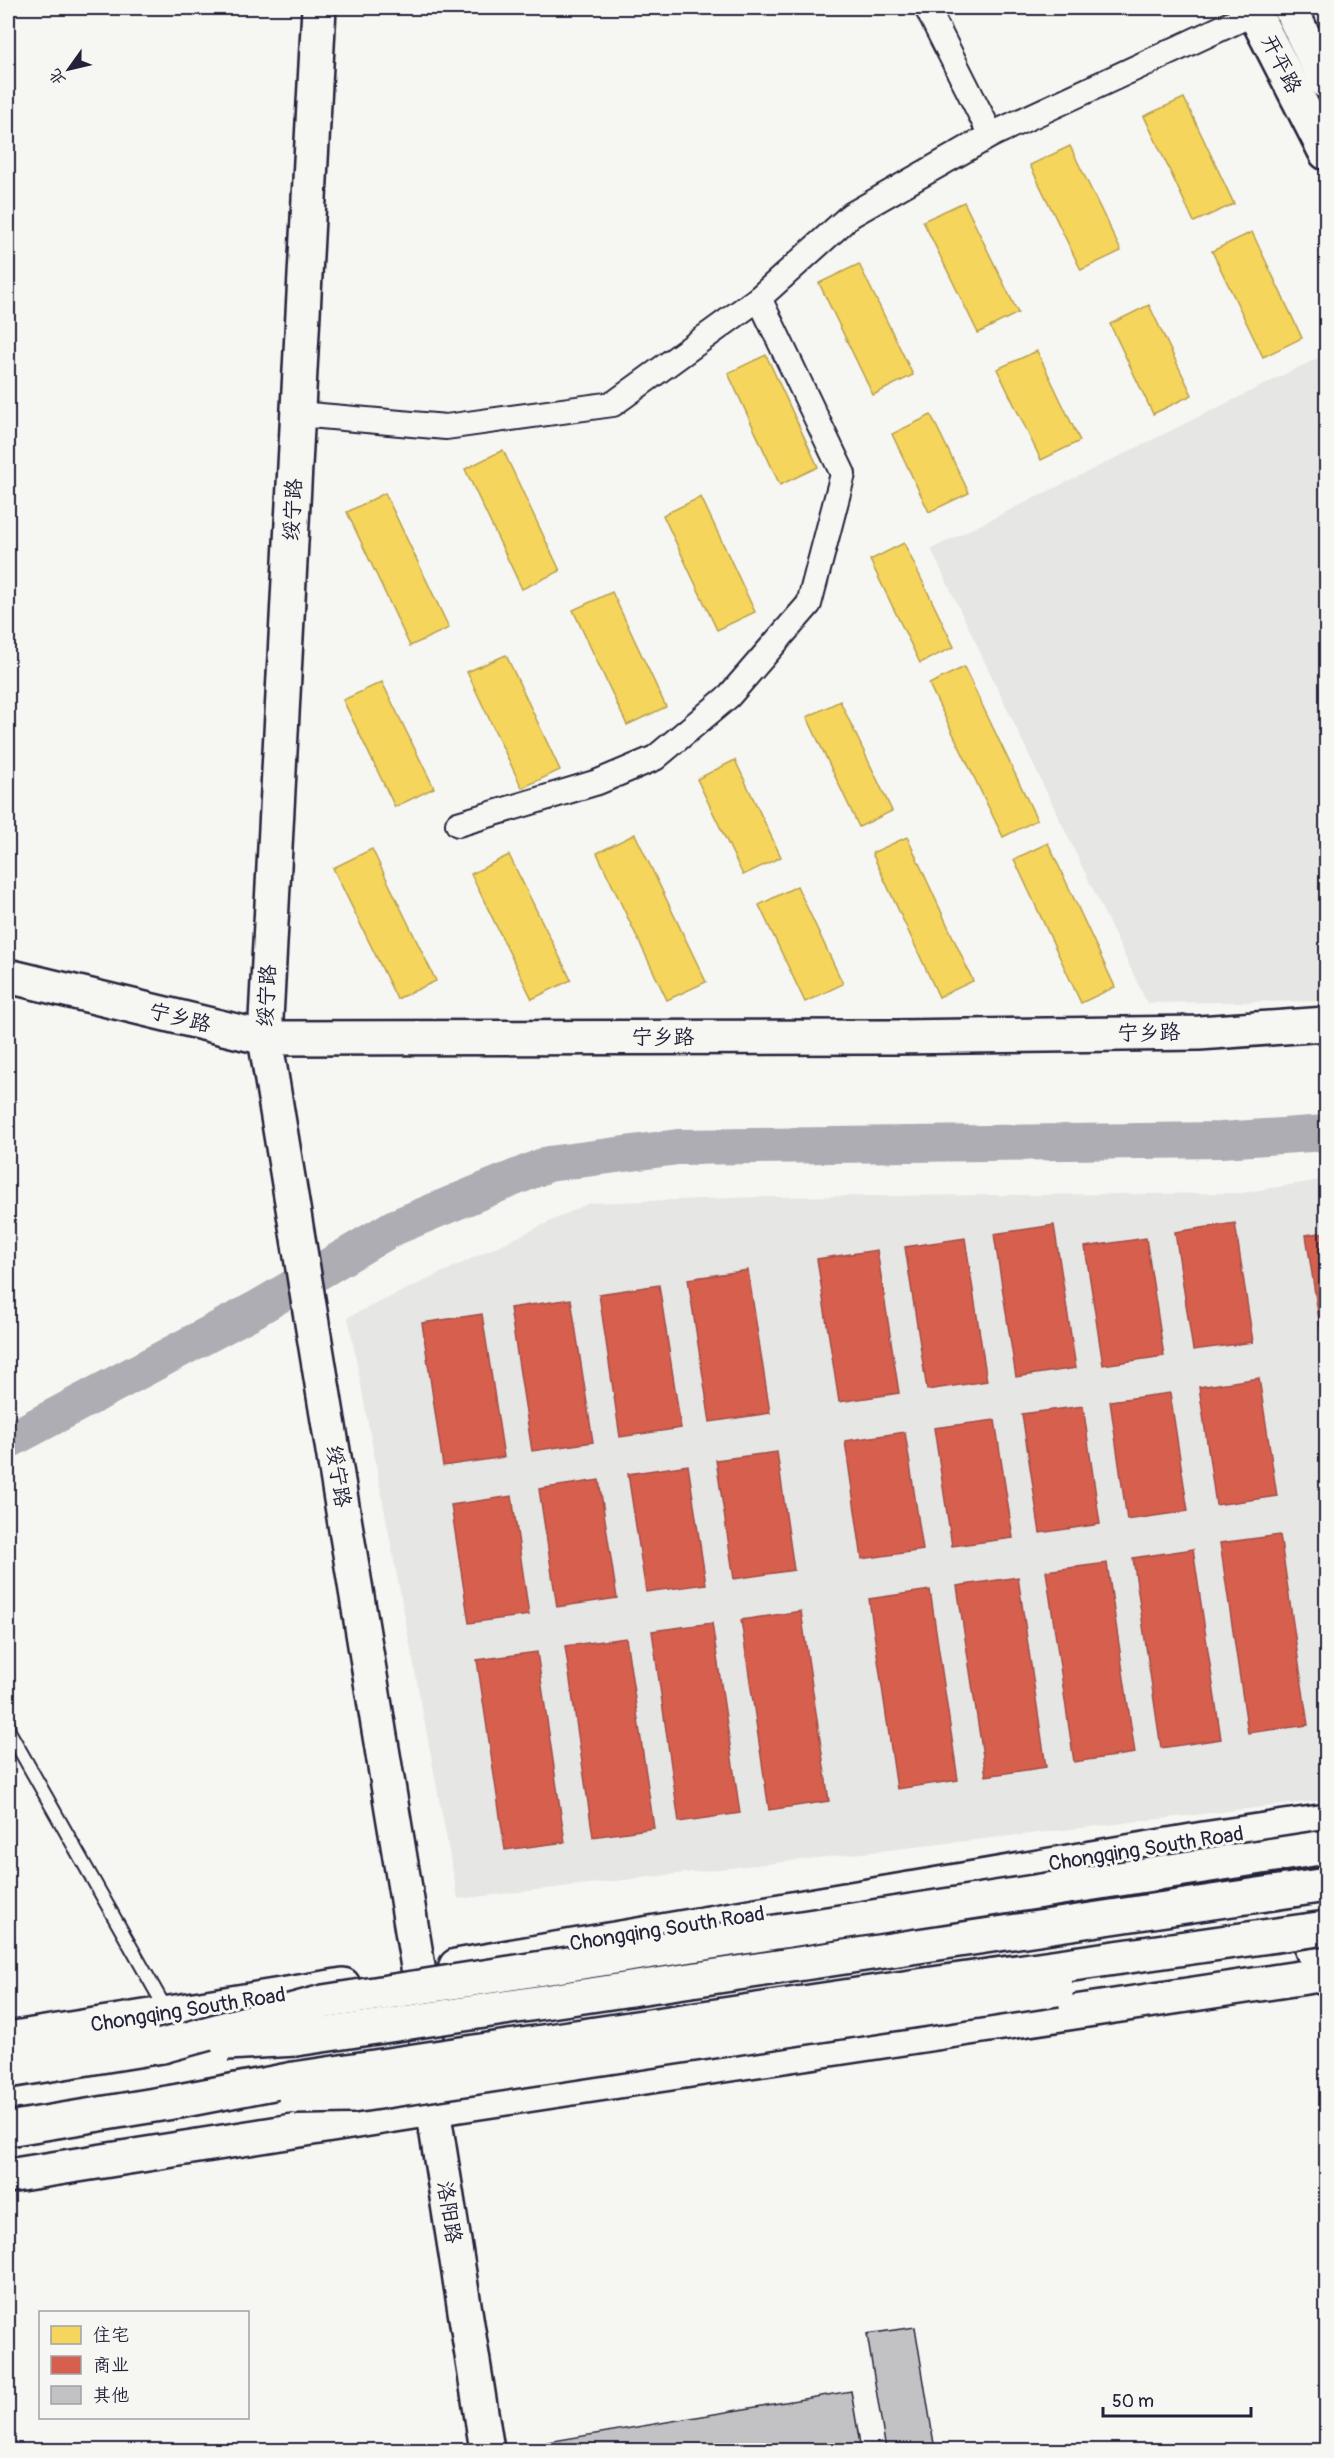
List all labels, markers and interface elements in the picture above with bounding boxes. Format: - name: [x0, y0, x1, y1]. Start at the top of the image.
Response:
- street label: 开平路: [1255, 30, 1307, 98]
- north arrow: [39, 39, 99, 99]
- text: 北: [45, 65, 70, 89]
- street label: 绥宁路: [278, 478, 308, 542]
- street label: 绥宁路: [252, 964, 282, 1028]
- street label: 宁乡路: [146, 997, 214, 1039]
- street label: 宁乡路: [1117, 1019, 1181, 1047]
- street label: 宁乡路: [632, 1024, 695, 1051]
- street label: 绥宁路: [320, 1443, 356, 1509]
- street label: Chongqing South Road: [1047, 1820, 1245, 1878]
- street label: Chongqing South Road: [568, 1900, 766, 1958]
- street label: Chongqing South Road: [89, 1981, 287, 2039]
- street label: 洛阳路: [431, 2179, 467, 2245]
- legend: [39, 2311, 249, 2419]
- text: 住宅: [93, 2324, 129, 2347]
- text: 商业: [93, 2354, 129, 2377]
- scale bar: [1103, 2380, 1252, 2418]
- text: 其他: [93, 2384, 129, 2407]
- text: 50 m: [1112, 2390, 1154, 2413]

